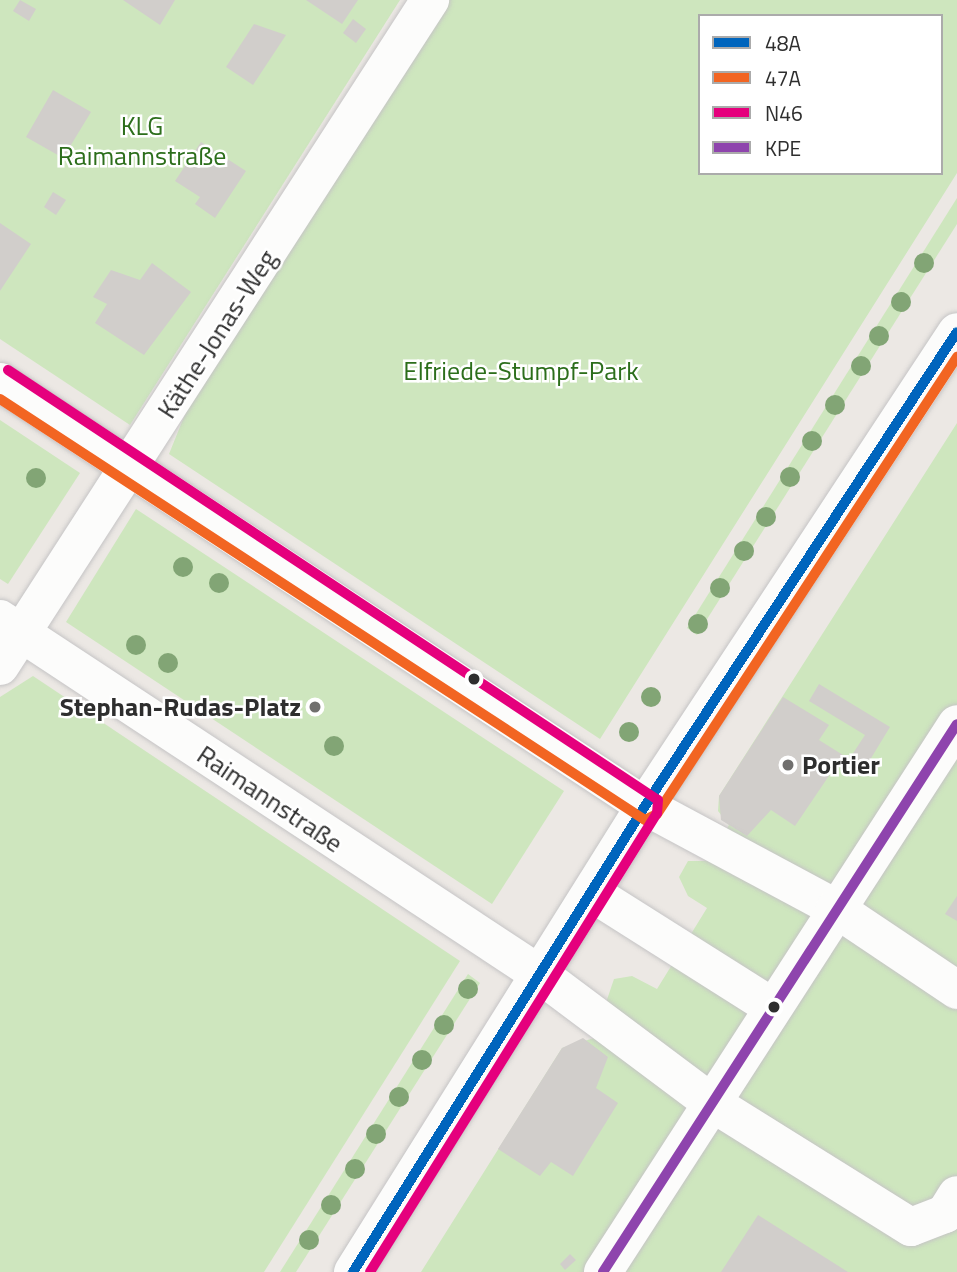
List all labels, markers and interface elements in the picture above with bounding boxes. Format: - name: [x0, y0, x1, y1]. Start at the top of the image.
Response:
- legend: [698, 14, 943, 175]
- text: 48A: [765, 27, 801, 59]
- text: 47A: [765, 62, 801, 94]
- text: N46: [765, 97, 803, 129]
- park label: KLG Raimannstraße: [58, 110, 226, 172]
- text: KPE: [765, 132, 801, 164]
- street label: Käthe-Jonas-Weg: [151, 244, 283, 424]
- park label: Elfriede-Stumpf-Park: [403, 355, 639, 387]
- unlabelled marker: [467, 672, 481, 686]
- place label: Stephan-Rudas-Platz: [60, 691, 301, 723]
- marker: Stephan-Rudas-Platz: [307, 699, 323, 715]
- street label: Raimannstraße: [191, 739, 349, 859]
- place label: Portier: [802, 749, 880, 781]
- marker: Portier: [780, 757, 796, 773]
- unlabelled marker: [767, 1000, 781, 1014]

